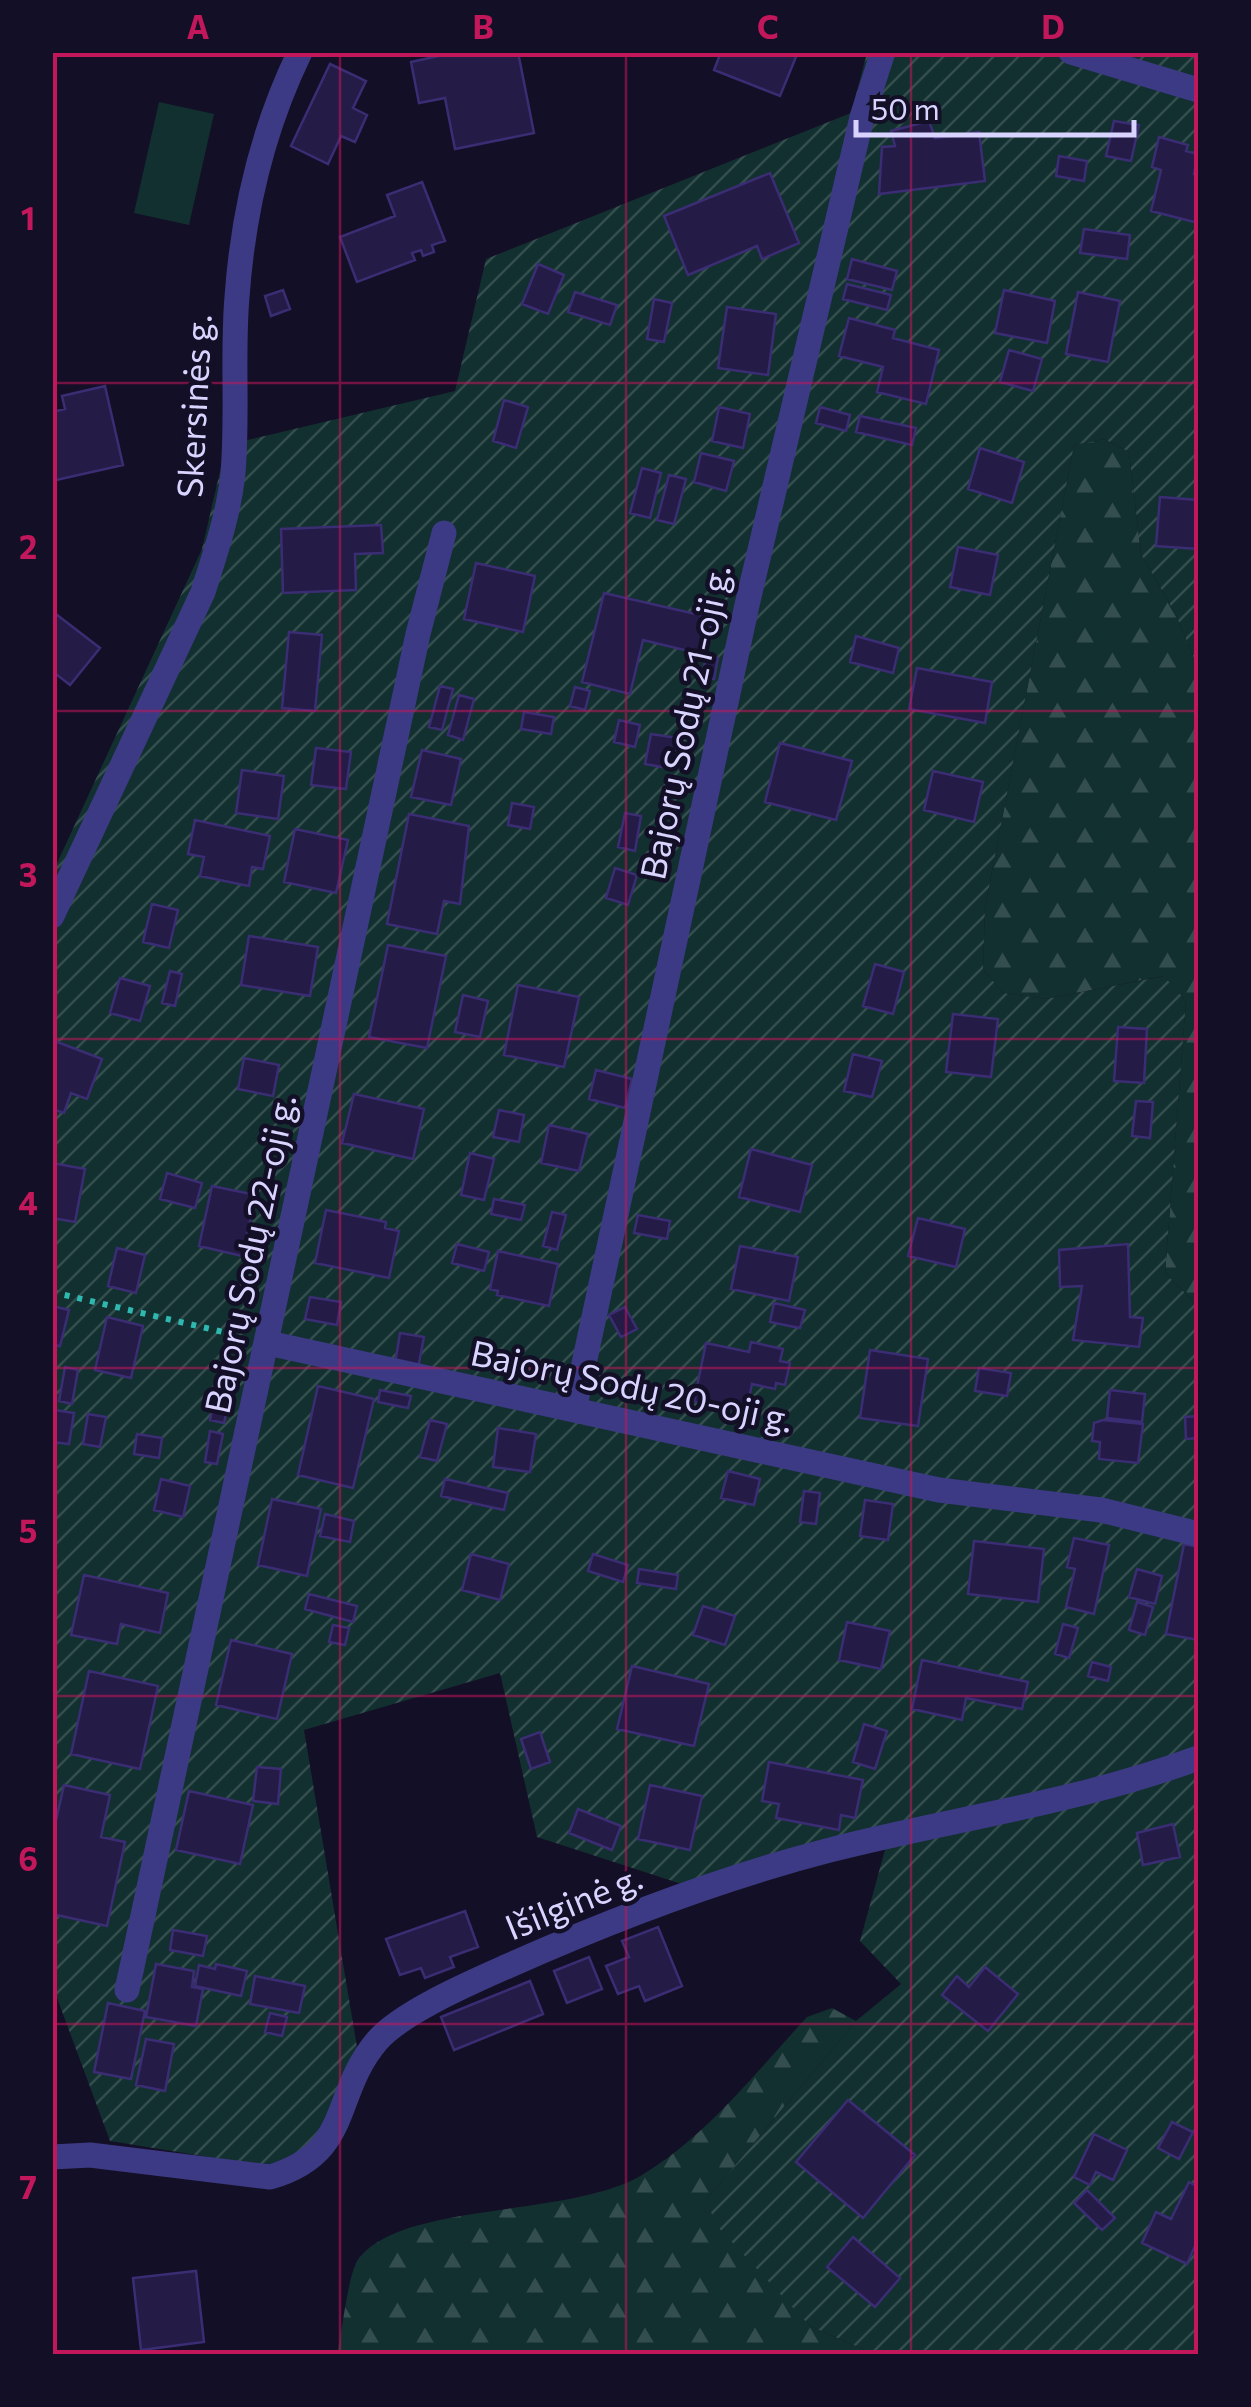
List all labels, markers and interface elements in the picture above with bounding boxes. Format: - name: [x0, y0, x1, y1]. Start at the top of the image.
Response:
- text: A: [187, 6, 210, 46]
- text: B: [472, 6, 494, 46]
- text: C: [757, 6, 779, 46]
- text: D: [1041, 6, 1065, 46]
- scale bar: [856, 75, 1134, 137]
- text: 50 m: [871, 89, 940, 126]
- text: 1: [21, 197, 35, 237]
- street label: Skersinės g.: [166, 313, 219, 499]
- text: 2: [19, 526, 37, 566]
- street label: Bajorų Sodų 21-oji g.: [629, 560, 738, 883]
- text: 3: [19, 854, 37, 894]
- street label: Bajorų Sodų 22-oji g.: [194, 1090, 303, 1417]
- text: 4: [18, 1182, 38, 1222]
- street label: Bajorų Sodų 20-oji g.: [467, 1329, 798, 1440]
- text: 5: [19, 1510, 37, 1550]
- text: 6: [18, 1838, 38, 1878]
- street label: Išilginė g.: [498, 1854, 648, 1948]
- text: 7: [19, 2166, 37, 2206]

